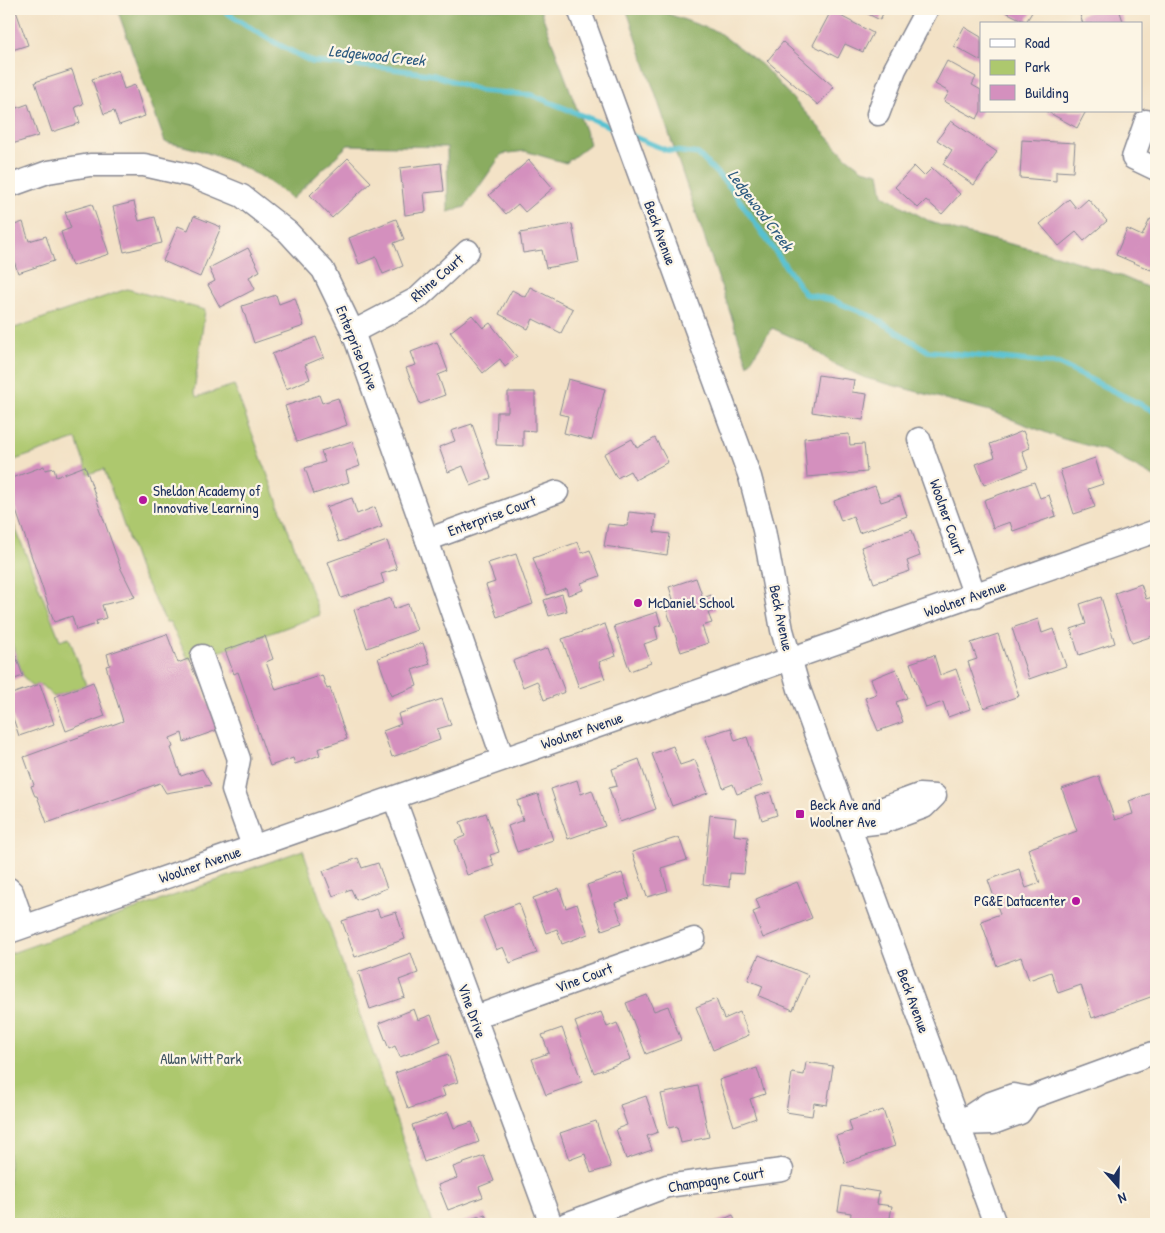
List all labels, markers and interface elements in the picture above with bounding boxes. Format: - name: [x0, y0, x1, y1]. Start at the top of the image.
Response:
- legend: [980, 22, 1142, 112]
- text: Road: [1025, 32, 1050, 53]
- water label: Ledgewood Creek: [328, 39, 428, 71]
- text: Park: [1025, 56, 1050, 77]
- text: Building: [1025, 82, 1069, 103]
- water label: Ledgewood Creek: [723, 165, 800, 256]
- street label: Beck Avenue: [639, 198, 682, 268]
- street label: Rhine Court: [406, 248, 468, 306]
- street label: Enterprise Drive: [331, 302, 384, 393]
- street label: Woolner Court: [925, 476, 970, 558]
- place label: Sheldon Academy of Innovative Learning: [153, 480, 261, 518]
- street label: Enterprise Court: [445, 490, 540, 541]
- marker: Sheldon Academy of Innovative Learning: [137, 494, 149, 506]
- street label: Woolner Avenue: [921, 575, 1009, 622]
- street label: Beck Avenue: [764, 583, 799, 653]
- place label: McDaniel School: [648, 592, 734, 613]
- marker: McDaniel School: [632, 597, 644, 609]
- street label: Woolner Avenue: [538, 707, 626, 754]
- place label: Beck Ave and Woolner Ave: [810, 794, 880, 832]
- marker: Beck Ave and Woolner Ave: [794, 808, 806, 820]
- street label: Woolner Avenue: [156, 841, 244, 888]
- place label: PG&E Datacenter: [974, 890, 1066, 911]
- marker: PG&E Datacenter: [1070, 895, 1082, 907]
- street label: Vine Court: [552, 957, 616, 998]
- street label: Beck Avenue: [892, 966, 935, 1036]
- street label: Vine Drive: [453, 981, 492, 1041]
- park label: Allan Witt Park: [160, 1048, 242, 1069]
- north arrow: [1092, 1160, 1142, 1210]
- street label: Champagne Court: [666, 1161, 766, 1197]
- text: N: [1115, 1188, 1129, 1209]

